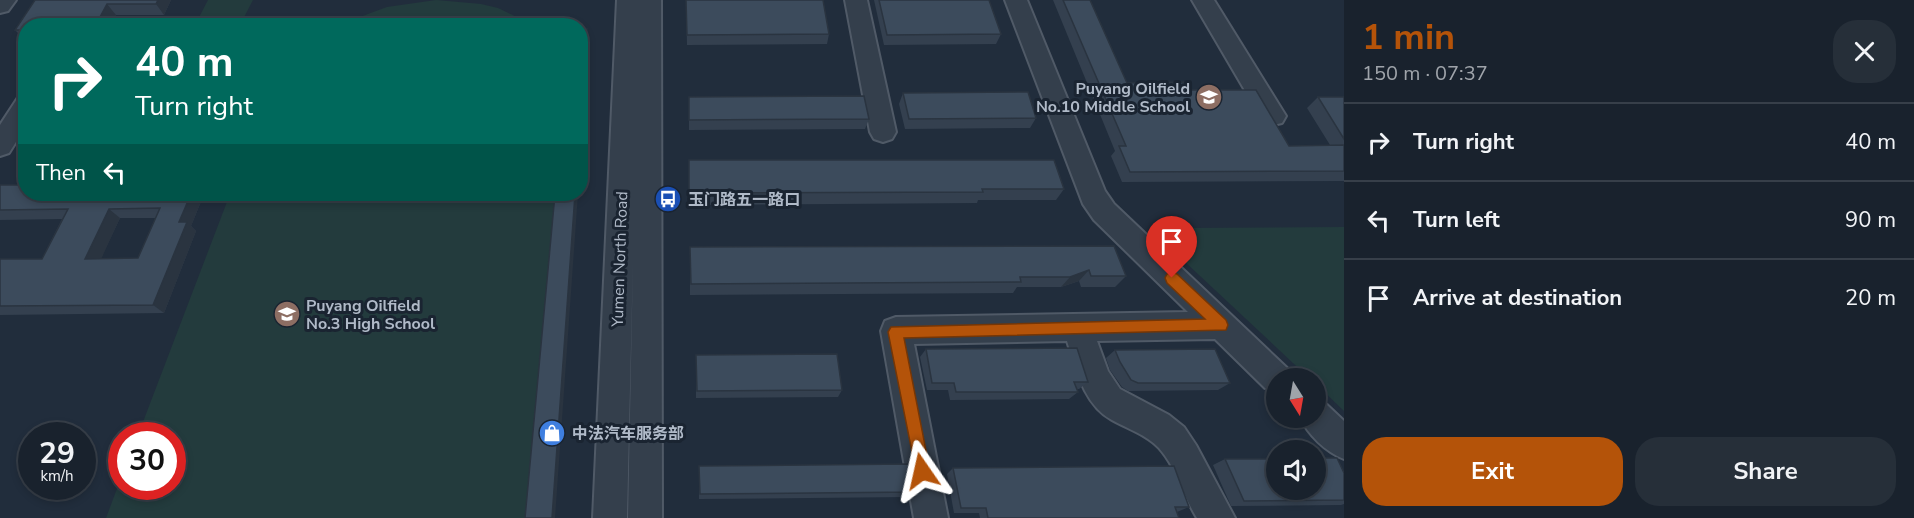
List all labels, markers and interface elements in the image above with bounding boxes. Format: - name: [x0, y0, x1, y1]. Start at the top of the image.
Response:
- text: 1 min: [1362, 13, 1455, 62]
- button: close: [1833, 20, 1896, 83]
- text: 40 m: [135, 34, 234, 91]
- icon: right: [36, 42, 114, 120]
- text: 150 m · 07:37: [1362, 60, 1488, 87]
- place label: Puyang Oilfield No.10 Middle School: [1036, 78, 1190, 118]
- school or university icon: Puyang Oilfield No.10 Middle School: [1194, 82, 1224, 112]
- text: Turn right: [135, 88, 253, 125]
- icon: right: [1362, 126, 1395, 159]
- text: Turn right: [1413, 127, 1514, 157]
- text: 40 m: [1845, 127, 1896, 157]
- icon: left: [98, 156, 131, 189]
- text: Then: [36, 158, 86, 188]
- bus stop icon: 玉门路五一路口: [653, 184, 683, 214]
- place label: 玉门路五一路口: [688, 189, 800, 211]
- street label: Yumen North Road: [607, 191, 633, 328]
- icon: left: [1362, 204, 1395, 237]
- text: Turn left: [1413, 205, 1500, 235]
- text: 90 m: [1845, 205, 1896, 235]
- pin: [1146, 216, 1197, 278]
- icon: arrive: [1155, 225, 1188, 258]
- icon: arrive: [1362, 282, 1395, 315]
- text: Arrive at destination: [1413, 283, 1622, 313]
- text: 20 m: [1845, 283, 1896, 313]
- place label: Puyang Oilfield No.3 High School: [306, 295, 435, 335]
- school or university icon: Puyang Oilfield No.3 High School: [272, 299, 302, 329]
- north arrow: [1266, 368, 1326, 428]
- map controls: [1266, 368, 1326, 500]
- shop icon: 中法汽车服务部: [537, 418, 567, 448]
- speed limit sign: 30: [108, 422, 186, 500]
- place label: 中法汽车服务部: [572, 423, 684, 445]
- text: 29: [39, 433, 75, 474]
- button: Exit: [1362, 437, 1623, 506]
- button: Share: [1635, 437, 1896, 506]
- position arrow: [890, 439, 954, 503]
- button: sound: [1266, 440, 1326, 500]
- text: km/h: [40, 466, 74, 486]

